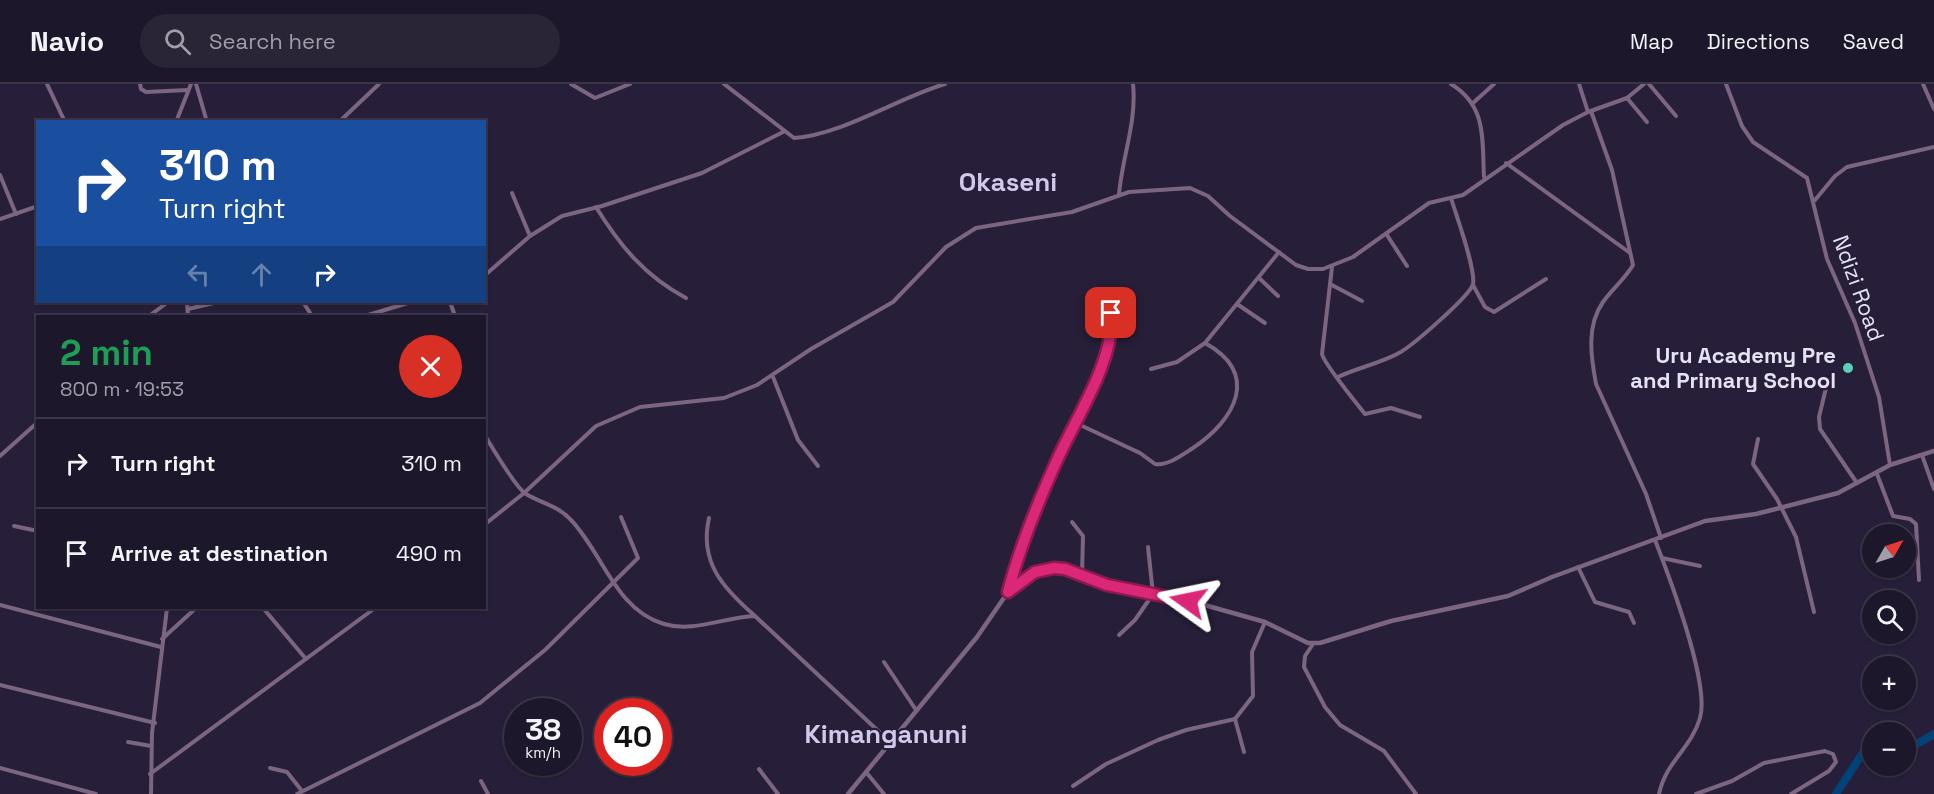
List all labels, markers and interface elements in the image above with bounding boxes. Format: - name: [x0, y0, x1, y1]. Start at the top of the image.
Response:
- search box: [140, 14, 560, 68]
- text: Navio: [30, 23, 104, 59]
- icon: search: [161, 25, 194, 58]
- text: Search here: [209, 27, 336, 55]
- text: Map: [1630, 28, 1674, 55]
- text: Directions: [1707, 28, 1810, 55]
- text: Saved: [1843, 28, 1904, 55]
- text: 310 m: [159, 139, 277, 192]
- icon: right: [60, 144, 138, 222]
- district label: Okaseni: [959, 165, 1057, 199]
- text: Turn right: [159, 191, 286, 226]
- street label: Ndizi Road: [1827, 231, 1891, 345]
- icon: left: [182, 258, 215, 291]
- icon: ahead: [245, 258, 278, 291]
- icon: right: [308, 258, 341, 291]
- pin: [1085, 287, 1136, 338]
- icon: arrive: [1094, 296, 1127, 329]
- text: 2 min: [60, 330, 153, 376]
- button: close: [399, 335, 462, 398]
- place label: Uru Academy Pre and Primary School: [1630, 341, 1836, 394]
- marker: Uru Academy Pre and Primary School: [1841, 361, 1855, 375]
- text: 800 m · 19:53: [60, 376, 184, 402]
- icon: right: [60, 447, 93, 480]
- text: Turn right: [111, 449, 216, 477]
- text: 310 m: [401, 449, 462, 477]
- north arrow: [1862, 524, 1916, 578]
- map controls: [1862, 524, 1916, 776]
- icon: arrive: [60, 537, 93, 570]
- text: Arrive at destination: [111, 539, 328, 567]
- text: 490 m: [396, 539, 462, 567]
- position arrow: [1156, 569, 1220, 633]
- button: search: [1862, 590, 1916, 644]
- button: +: [1862, 656, 1916, 710]
- speed limit sign: 40: [594, 698, 672, 776]
- text: 38: [525, 710, 561, 749]
- district label: Kimanganuni: [805, 717, 967, 751]
- button: −: [1862, 722, 1916, 776]
- text: km/h: [525, 743, 561, 762]

